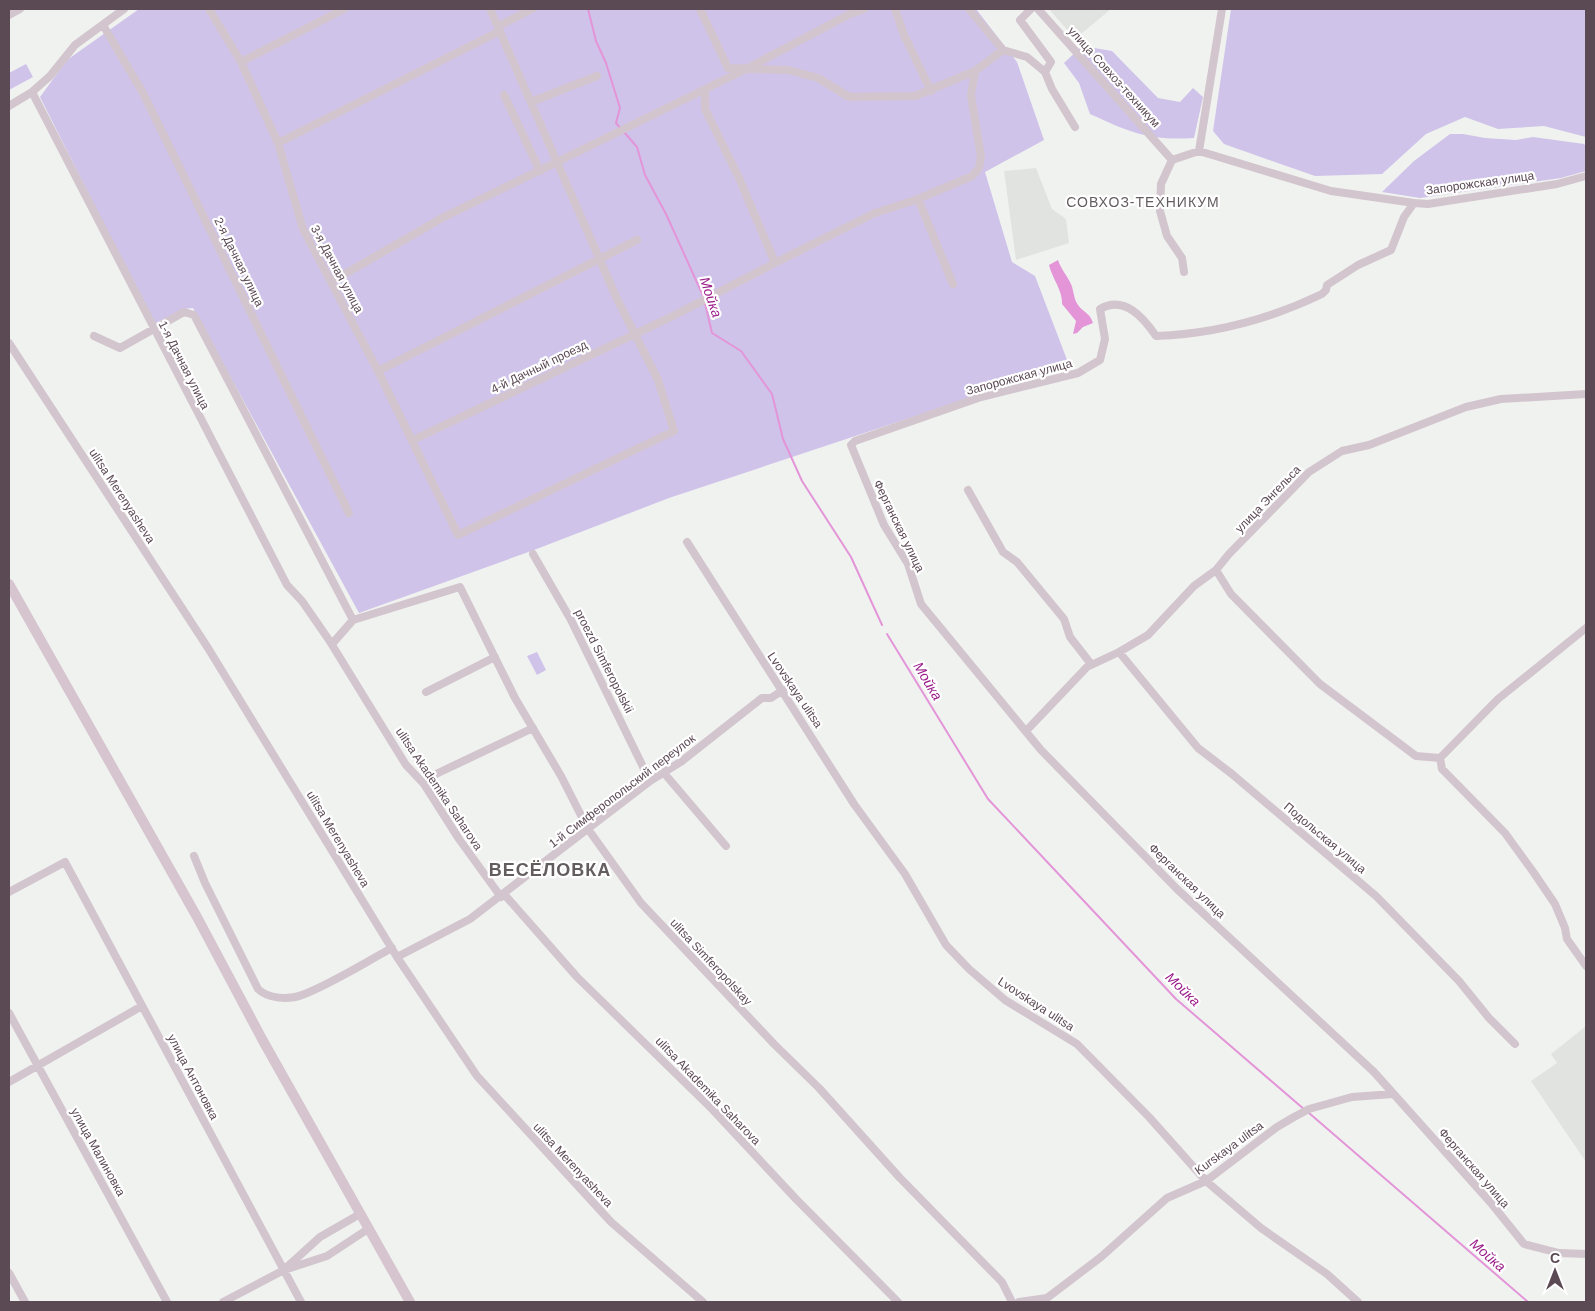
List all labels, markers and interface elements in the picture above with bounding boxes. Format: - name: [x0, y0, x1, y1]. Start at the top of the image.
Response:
- street label: улица Совхоз-техникум: [1065, 24, 1163, 130]
- street label: Запорожская улица: [1425, 168, 1535, 198]
- district label: СОВХОЗ-ТЕХНИКУМ: [1066, 194, 1220, 210]
- street label: 2-я Дачная улица: [211, 215, 267, 309]
- street label: 3-я Дачная улица: [308, 223, 366, 316]
- water label: Мойка: [697, 275, 725, 319]
- street label: 1-я Дачная улица: [156, 318, 212, 412]
- street label: 4-й Дачный проезд: [489, 338, 589, 396]
- street label: Запорожская улица: [964, 356, 1074, 398]
- street label: ulitsa Merenyasheva: [86, 446, 158, 546]
- street label: улица Энгельса: [1232, 462, 1304, 535]
- street label: Ферганская улица: [871, 478, 928, 575]
- street label: proezd Simferopolskii: [572, 607, 636, 715]
- street label: Lvovskaya ulitsa: [765, 650, 826, 731]
- water label: Мойка: [910, 659, 946, 703]
- street label: ulitsa Akademika Saharova: [393, 725, 485, 853]
- street label: 1-й Симферопольский переулок: [546, 731, 699, 851]
- street label: ulitsa Merenyasheva: [304, 788, 373, 890]
- street label: Подольская улица: [1281, 800, 1369, 877]
- street label: Ферганская улица: [1146, 841, 1228, 921]
- district label: ВЕСЁЛОВКА: [489, 860, 611, 880]
- street label: ulitsa Simferopolskay: [667, 916, 755, 1008]
- water label: Мойка: [1162, 969, 1204, 1009]
- street label: Lvovskaya ulitsa: [995, 974, 1077, 1034]
- street label: улица Антоновка: [165, 1032, 222, 1122]
- street label: ulitsa Akademika Saharova: [653, 1034, 764, 1148]
- street label: улица Малиновка: [68, 1105, 128, 1199]
- street label: Kurskaya ulitsa: [1192, 1118, 1266, 1178]
- street label: ulitsa Merenyasheva: [530, 1120, 616, 1210]
- street label: Ферганская улица: [1436, 1125, 1513, 1211]
- water label: Мойка: [1467, 1235, 1509, 1275]
- north arrow: [1530, 1246, 1580, 1296]
- text: С: [1550, 1250, 1560, 1266]

